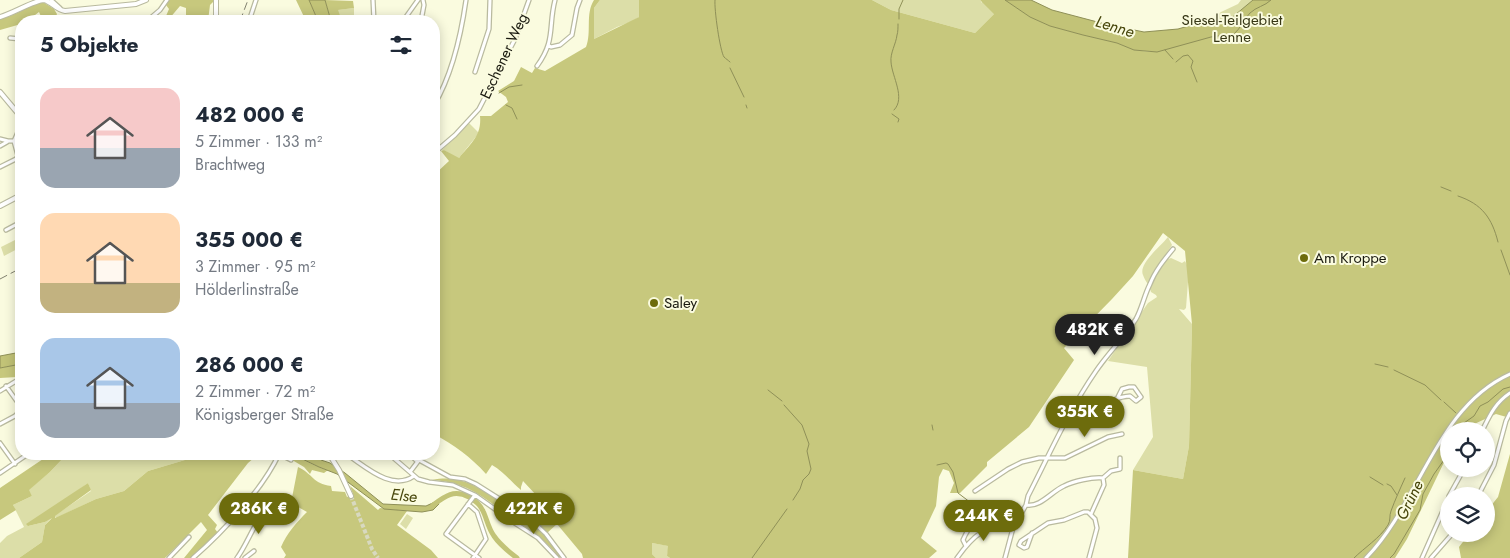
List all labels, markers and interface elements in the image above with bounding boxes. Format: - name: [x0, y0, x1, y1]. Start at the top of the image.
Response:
- park label: Siesel-Teilgebiet Lenne: [1182, 9, 1283, 48]
- street label: Eschener Weg: [475, 10, 533, 102]
- water label: Lenne: [1093, 10, 1137, 43]
- text: 5 Objekte: [40, 30, 139, 60]
- icon: filters: [387, 31, 415, 59]
- text: 482 000 €: [195, 100, 305, 130]
- icon: home: [80, 108, 140, 168]
- text: 5 Zimmer · 133 m²: [195, 130, 322, 153]
- text: Brachtweg: [195, 153, 265, 176]
- text: 355 000 €: [195, 225, 303, 255]
- icon: home: [80, 233, 140, 293]
- place label: Am Kroppe: [1314, 247, 1387, 269]
- marker: Am Kroppe: [1298, 252, 1310, 264]
- text: 3 Zimmer · 95 m²: [195, 255, 316, 278]
- text: Hölderlinstraße: [195, 278, 299, 301]
- place label: Saley: [664, 292, 697, 314]
- marker: Saley: [648, 297, 660, 309]
- pin: 482K €: [1054, 314, 1136, 356]
- text: 482K €: [1066, 318, 1124, 341]
- text: 286 000 €: [195, 350, 304, 380]
- icon: home: [80, 358, 140, 418]
- text: 2 Zimmer · 72 m²: [195, 380, 315, 403]
- pin: 355K €: [1044, 396, 1126, 438]
- text: 355K €: [1056, 400, 1114, 423]
- text: Königsberger Straße: [195, 403, 334, 426]
- map controls: [1440, 422, 1495, 542]
- button: locate: [1440, 422, 1495, 477]
- water label: Grüne: [1390, 476, 1429, 524]
- water label: Else: [390, 483, 418, 508]
- button: layers: [1440, 487, 1495, 542]
- pin: 286K €: [218, 492, 300, 535]
- pin: 422K €: [493, 492, 575, 535]
- text: 286K €: [230, 497, 288, 520]
- text: 422K €: [505, 497, 563, 520]
- pin: 244K €: [943, 500, 1025, 542]
- text: 244K €: [954, 504, 1014, 527]

